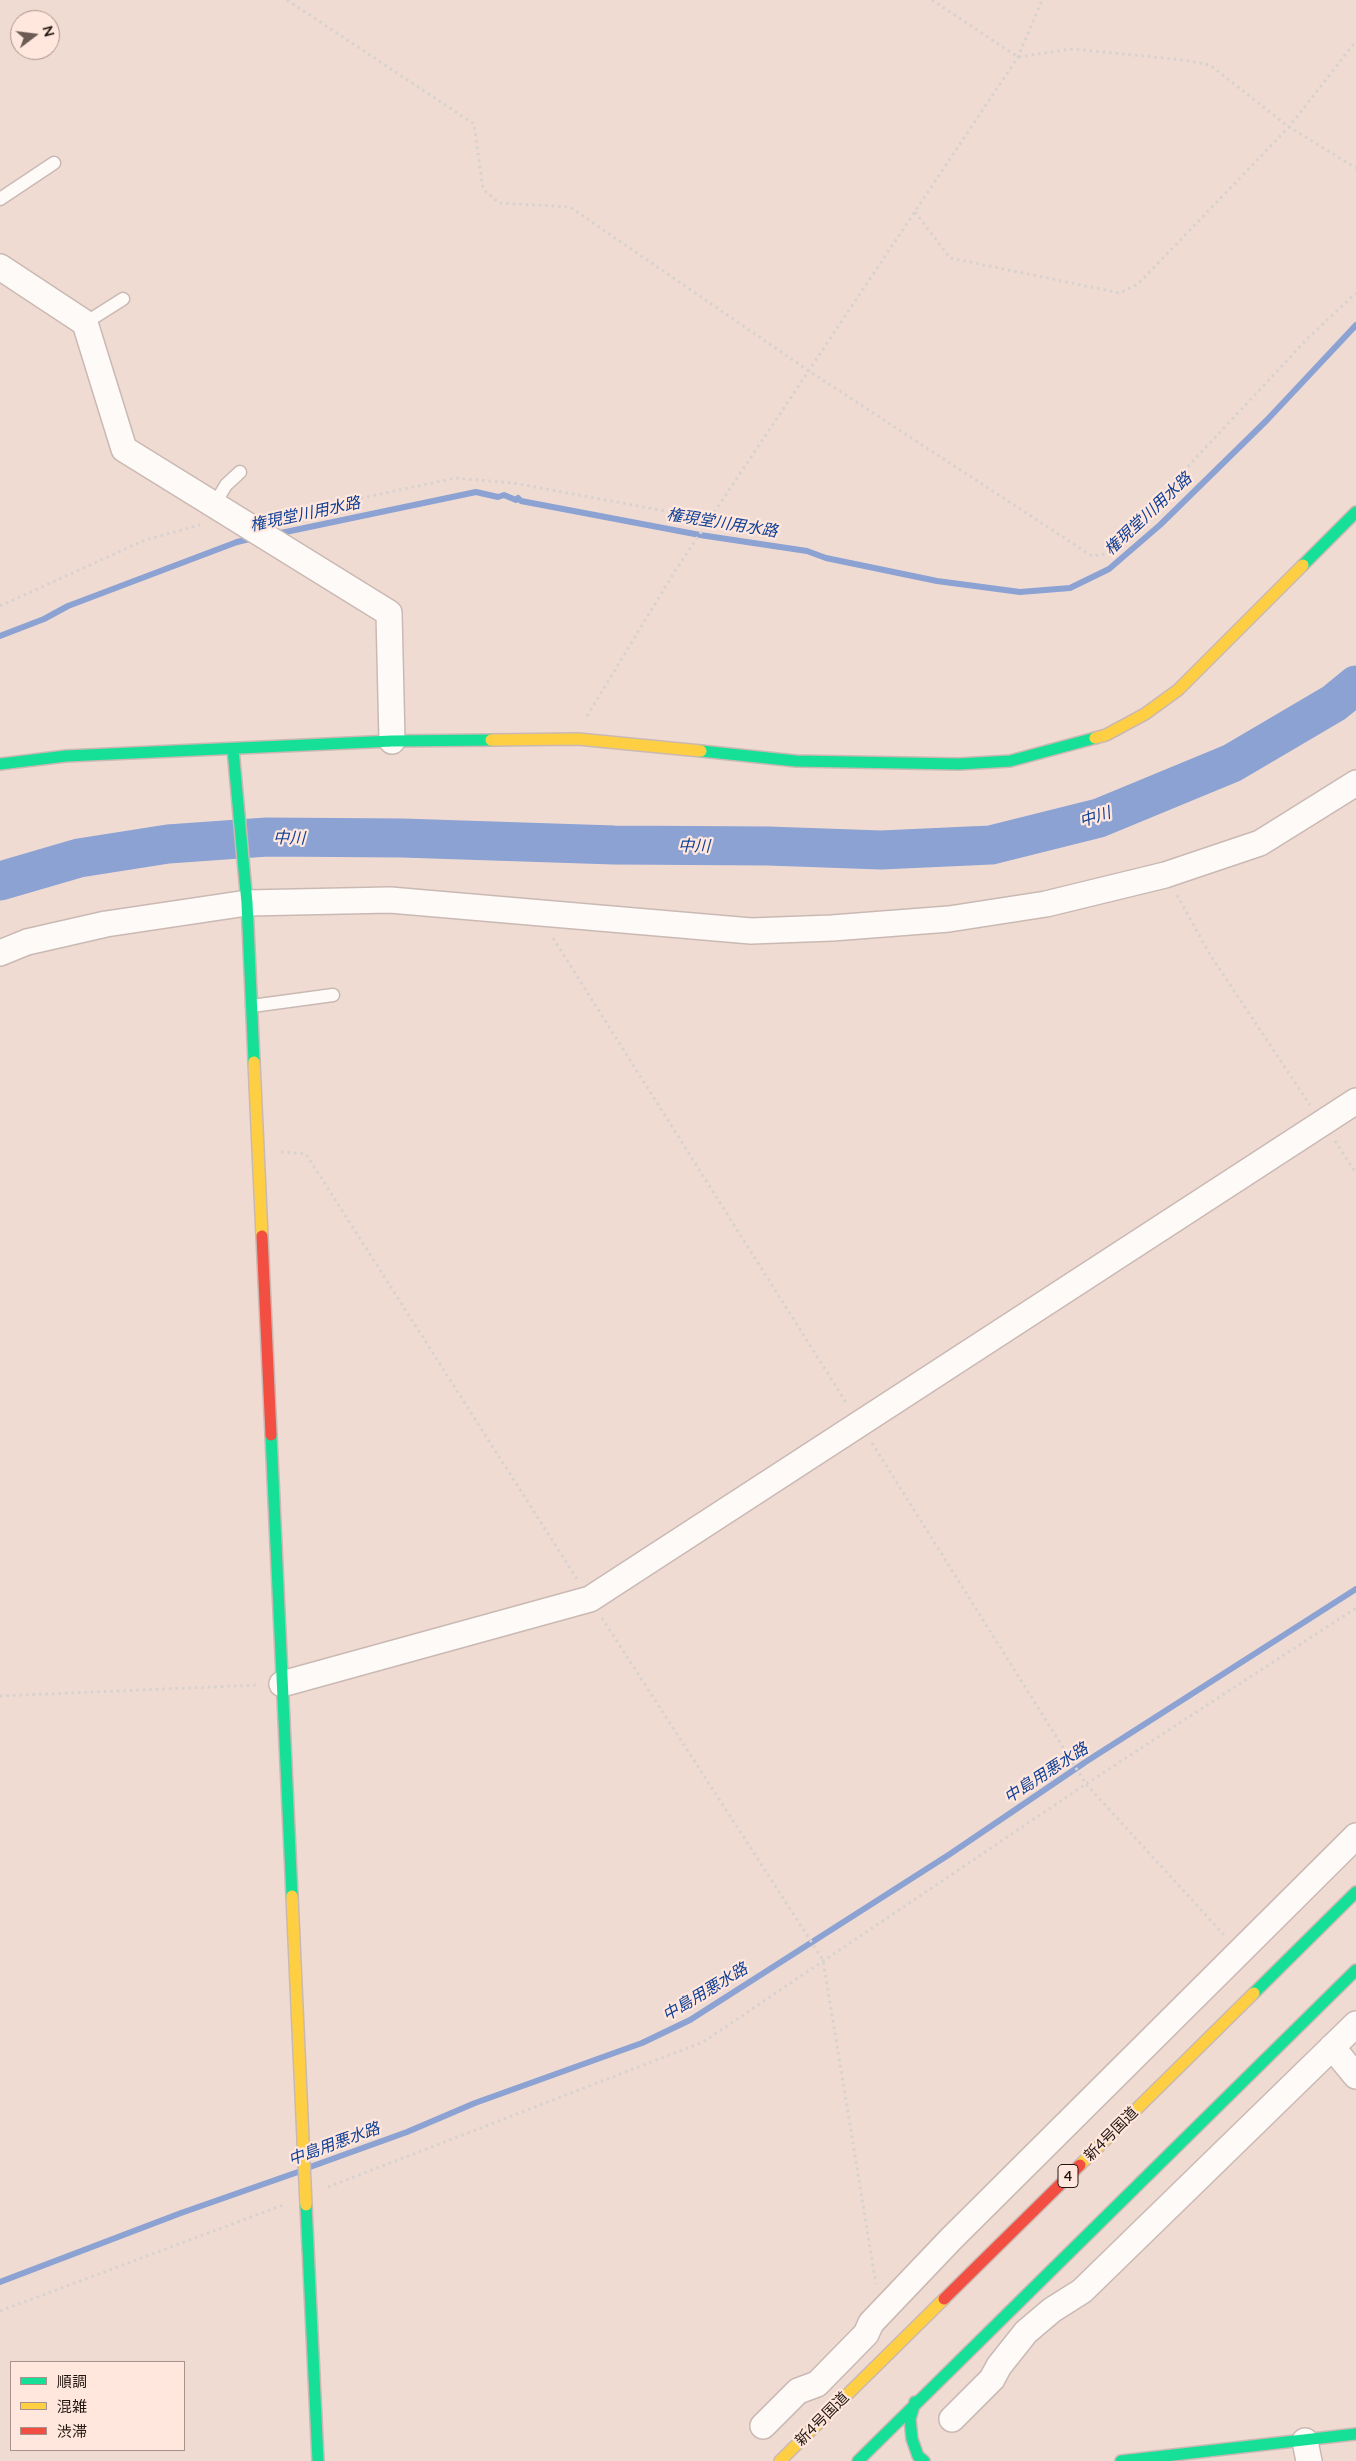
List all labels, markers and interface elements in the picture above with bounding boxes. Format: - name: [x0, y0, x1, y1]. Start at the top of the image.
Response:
- north arrow: [10, 10, 60, 60]
- text: N: [39, 24, 59, 39]
- water label: 権現堂川用水路: [1100, 469, 1196, 559]
- water label: 権現堂川用水路: [248, 493, 362, 535]
- water label: 権現堂川用水路: [665, 505, 779, 541]
- water label: 中川: [1077, 803, 1113, 831]
- water label: 中川: [273, 828, 305, 848]
- water label: 中川: [678, 836, 710, 856]
- water label: 中島用悪水路: [1001, 1739, 1091, 1807]
- water label: 中島用悪水路: [659, 1959, 751, 2025]
- street label: 新4号国道: [1080, 2103, 1142, 2165]
- water label: 中島用悪水路: [286, 2119, 382, 2169]
- road number: 4: [1058, 2164, 1078, 2188]
- legend: [10, 2361, 185, 2451]
- text: 順調: [57, 2372, 87, 2390]
- street label: 新4号国道: [791, 2388, 853, 2450]
- text: 混雑: [57, 2397, 87, 2415]
- text: 渋滞: [57, 2422, 87, 2440]

